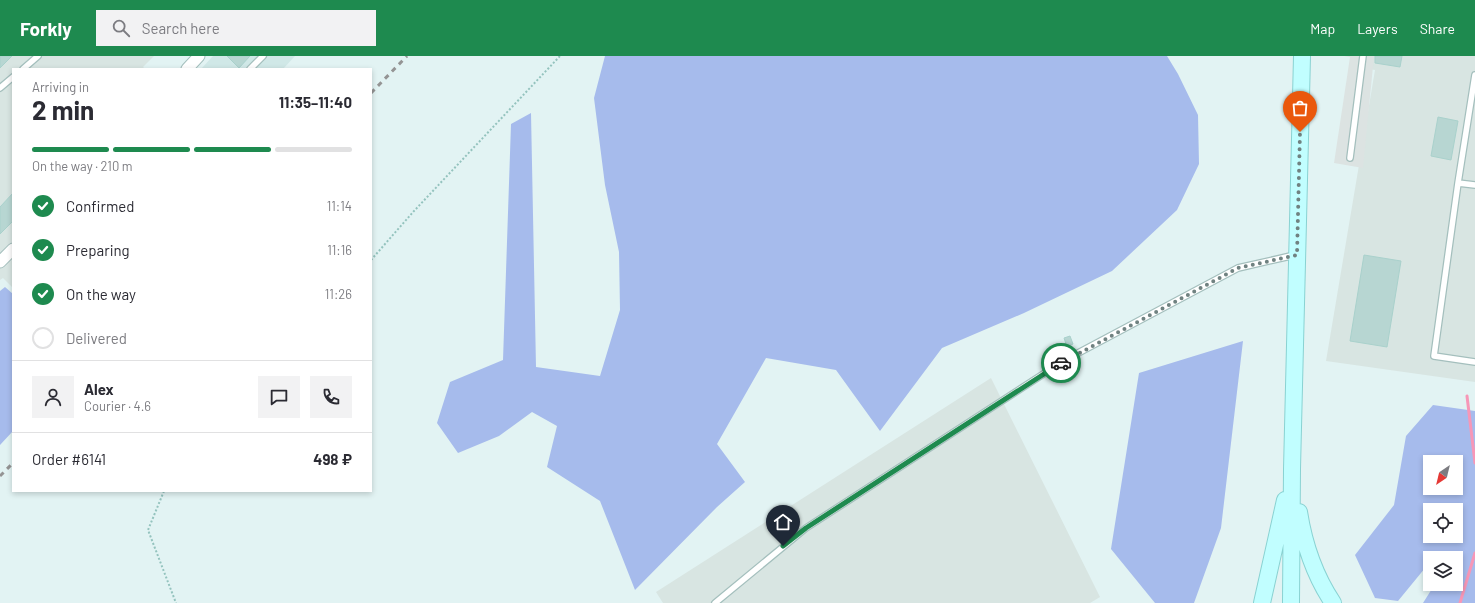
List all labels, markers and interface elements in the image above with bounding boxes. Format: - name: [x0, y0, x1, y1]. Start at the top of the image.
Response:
- search box: [96, 10, 376, 46]
- text: Forkly: [20, 17, 72, 40]
- icon: search: [110, 17, 132, 39]
- text: Search here: [142, 19, 220, 37]
- text: Map: [1310, 20, 1335, 37]
- text: Layers: [1357, 20, 1398, 37]
- text: Share: [1420, 20, 1455, 37]
- text: Arriving in: [32, 79, 89, 95]
- pin: [1283, 91, 1317, 132]
- text: 11:35–11:40: [279, 93, 352, 111]
- text: 2 min: [32, 94, 94, 125]
- icon: bag: [1289, 97, 1311, 119]
- text: On the way · 210 m: [32, 158, 133, 174]
- icon: check: [32, 195, 54, 217]
- text: Confirmed: [66, 197, 134, 215]
- text: 11:14: [327, 198, 352, 214]
- icon: check: [32, 239, 54, 261]
- text: Preparing: [66, 241, 130, 259]
- text: 11:16: [327, 242, 352, 258]
- icon: check: [32, 283, 54, 305]
- text: On the way: [66, 285, 136, 303]
- text: 11:26: [325, 286, 352, 302]
- text: Delivered: [66, 329, 127, 347]
- courier: [1041, 343, 1081, 383]
- icon: car: [1050, 352, 1072, 374]
- button: person: [32, 376, 74, 418]
- button: chat: [258, 376, 300, 418]
- button: phone: [310, 376, 352, 418]
- text: Alex: [84, 380, 114, 398]
- text: Courier · 4.6: [84, 398, 151, 414]
- text: Order #6141: [32, 450, 106, 468]
- text: 498 ₽: [313, 450, 352, 468]
- north arrow: [1423, 455, 1463, 495]
- map controls: [1423, 455, 1463, 591]
- button: locate: [1423, 503, 1463, 543]
- pin: [766, 505, 800, 546]
- icon: home: [772, 511, 794, 533]
- button: layers: [1423, 551, 1463, 591]

